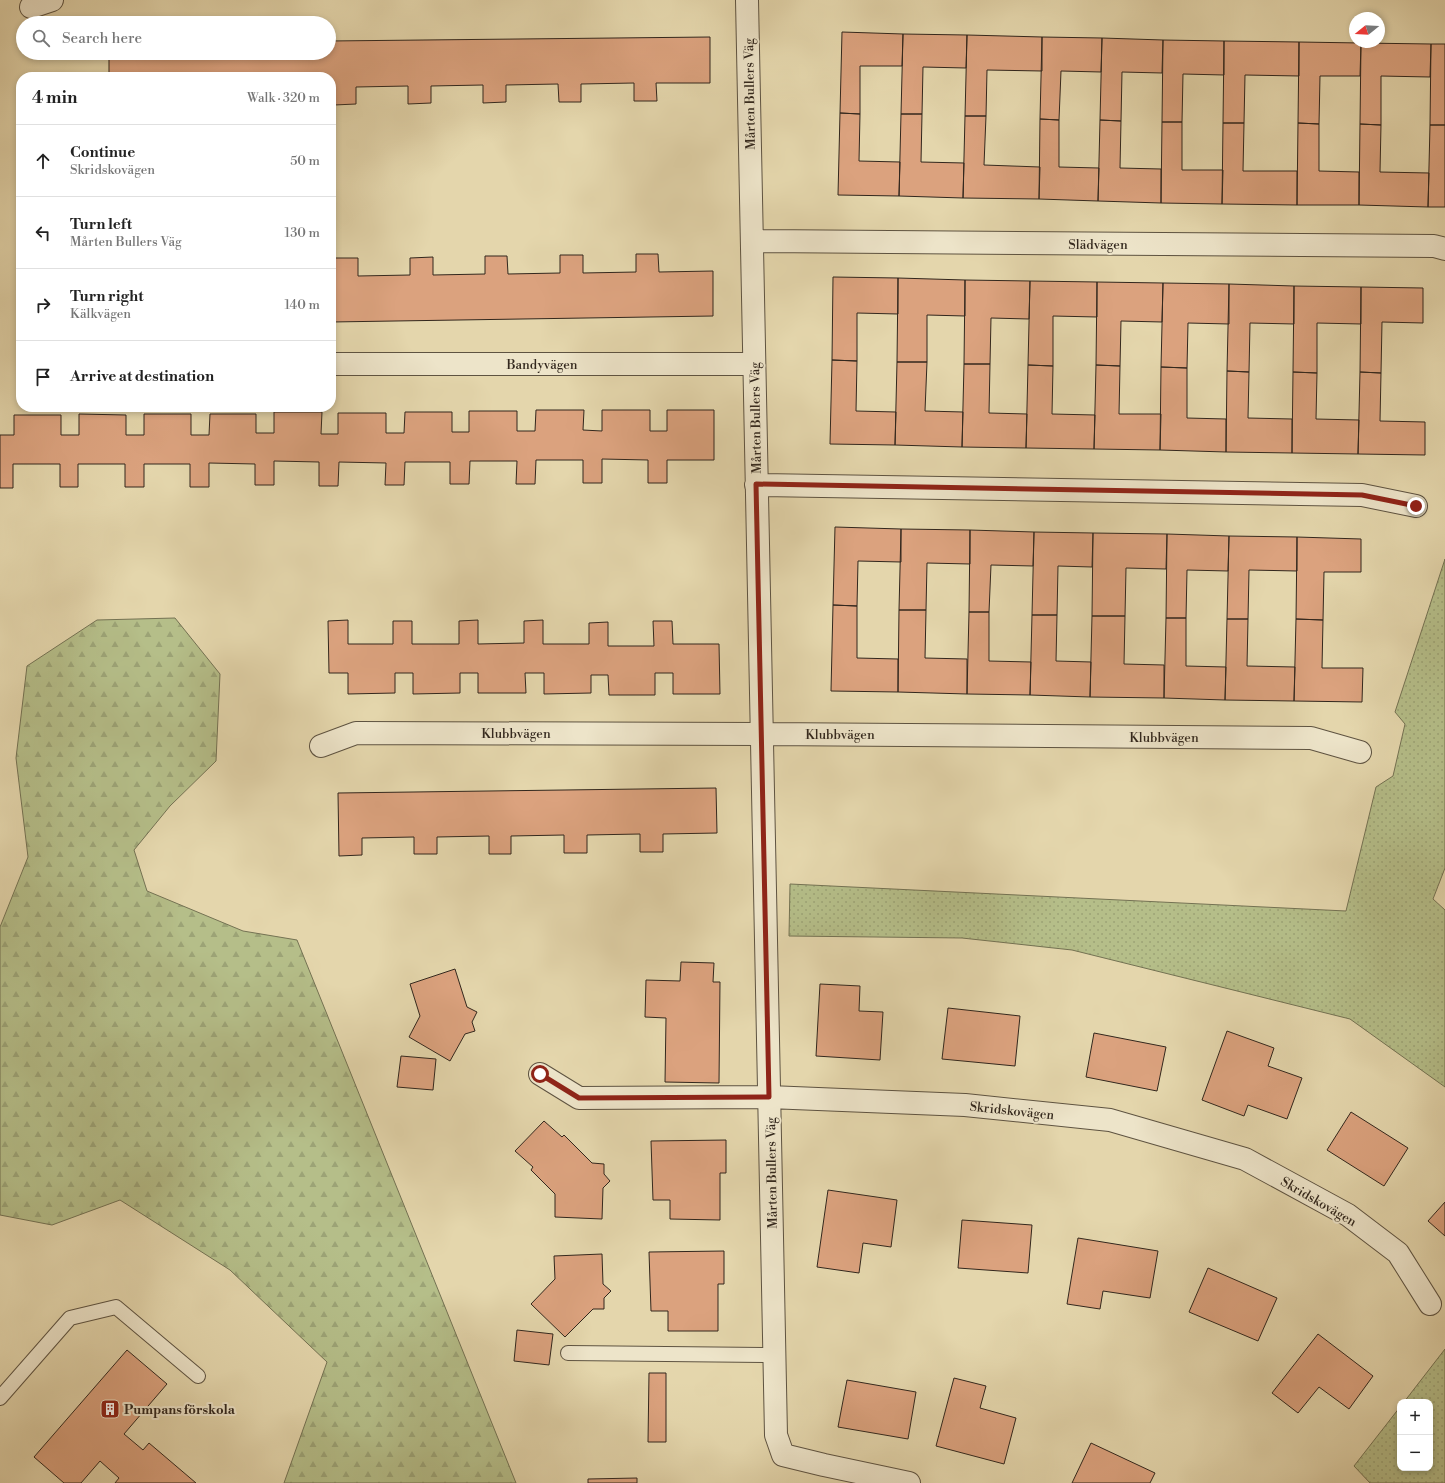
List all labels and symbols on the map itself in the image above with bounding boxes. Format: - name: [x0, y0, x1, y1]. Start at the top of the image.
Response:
- north arrow: [1349, 12, 1385, 48]
- street label: Mårten Bullers Väg: [741, 38, 759, 150]
- street label: Slädvägen: [1068, 237, 1128, 253]
- street label: Bandyvägen: [505, 357, 578, 373]
- street label: Mårten Bullers Väg: [747, 362, 765, 474]
- route end: [1407, 497, 1425, 515]
- street label: Klubbvägen: [481, 726, 551, 742]
- street label: Klubbvägen: [805, 727, 875, 743]
- street label: Klubbvägen: [1129, 730, 1199, 746]
- route start: [531, 1065, 549, 1083]
- street label: Skridskovägen: [969, 1099, 1055, 1123]
- street label: Mårten Bullers Väg: [763, 1117, 781, 1229]
- street label: Skridskovägen: [1278, 1174, 1360, 1230]
- building icon: Pumpans förskola: [99, 1398, 121, 1420]
- place label: Pumpans förskola: [124, 1402, 236, 1418]

